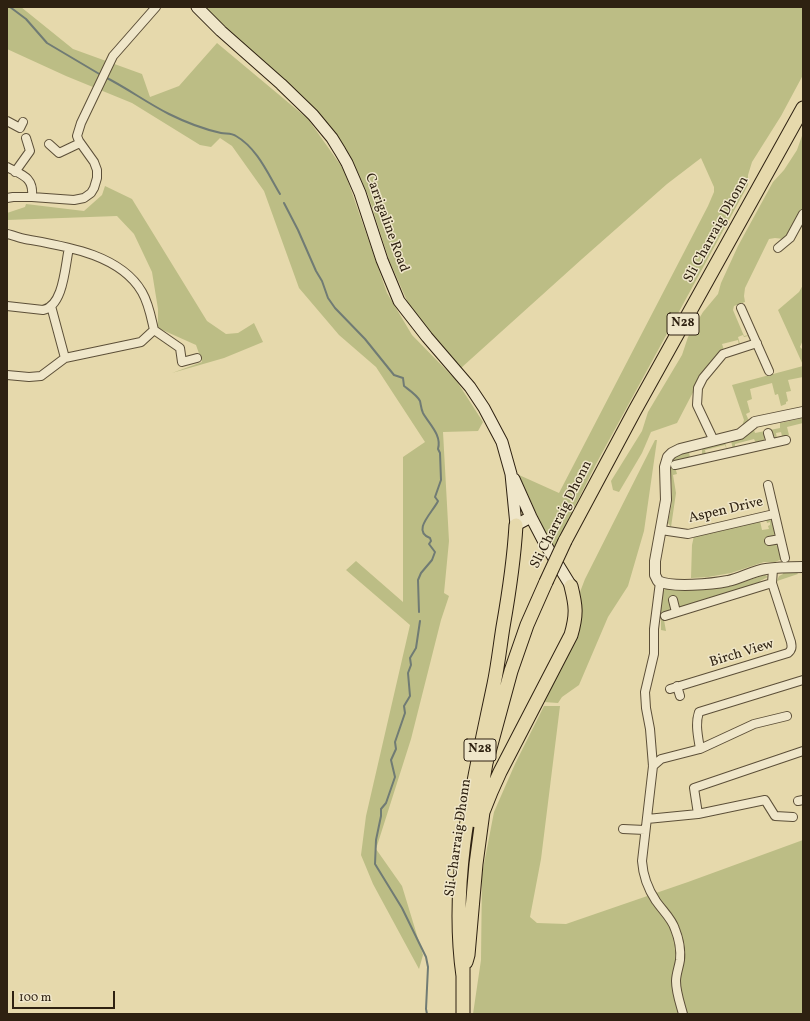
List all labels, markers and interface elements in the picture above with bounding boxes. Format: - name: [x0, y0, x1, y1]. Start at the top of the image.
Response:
- street label: Carrigaline Road: [360, 171, 412, 275]
- street label: Sli Charraig Dhonn: [681, 174, 753, 286]
- road number: N28: [667, 313, 699, 335]
- street label: Sli Charraig Dhonn: [528, 458, 596, 572]
- street label: Aspen Drive: [687, 494, 765, 528]
- street label: Birch View: [708, 636, 776, 672]
- road number: N28: [464, 739, 496, 761]
- street label: Sli Charraig Dhonn: [442, 778, 476, 898]
- scale bar: [14, 983, 117, 1009]
- text: 100 m: [19, 990, 51, 1006]

